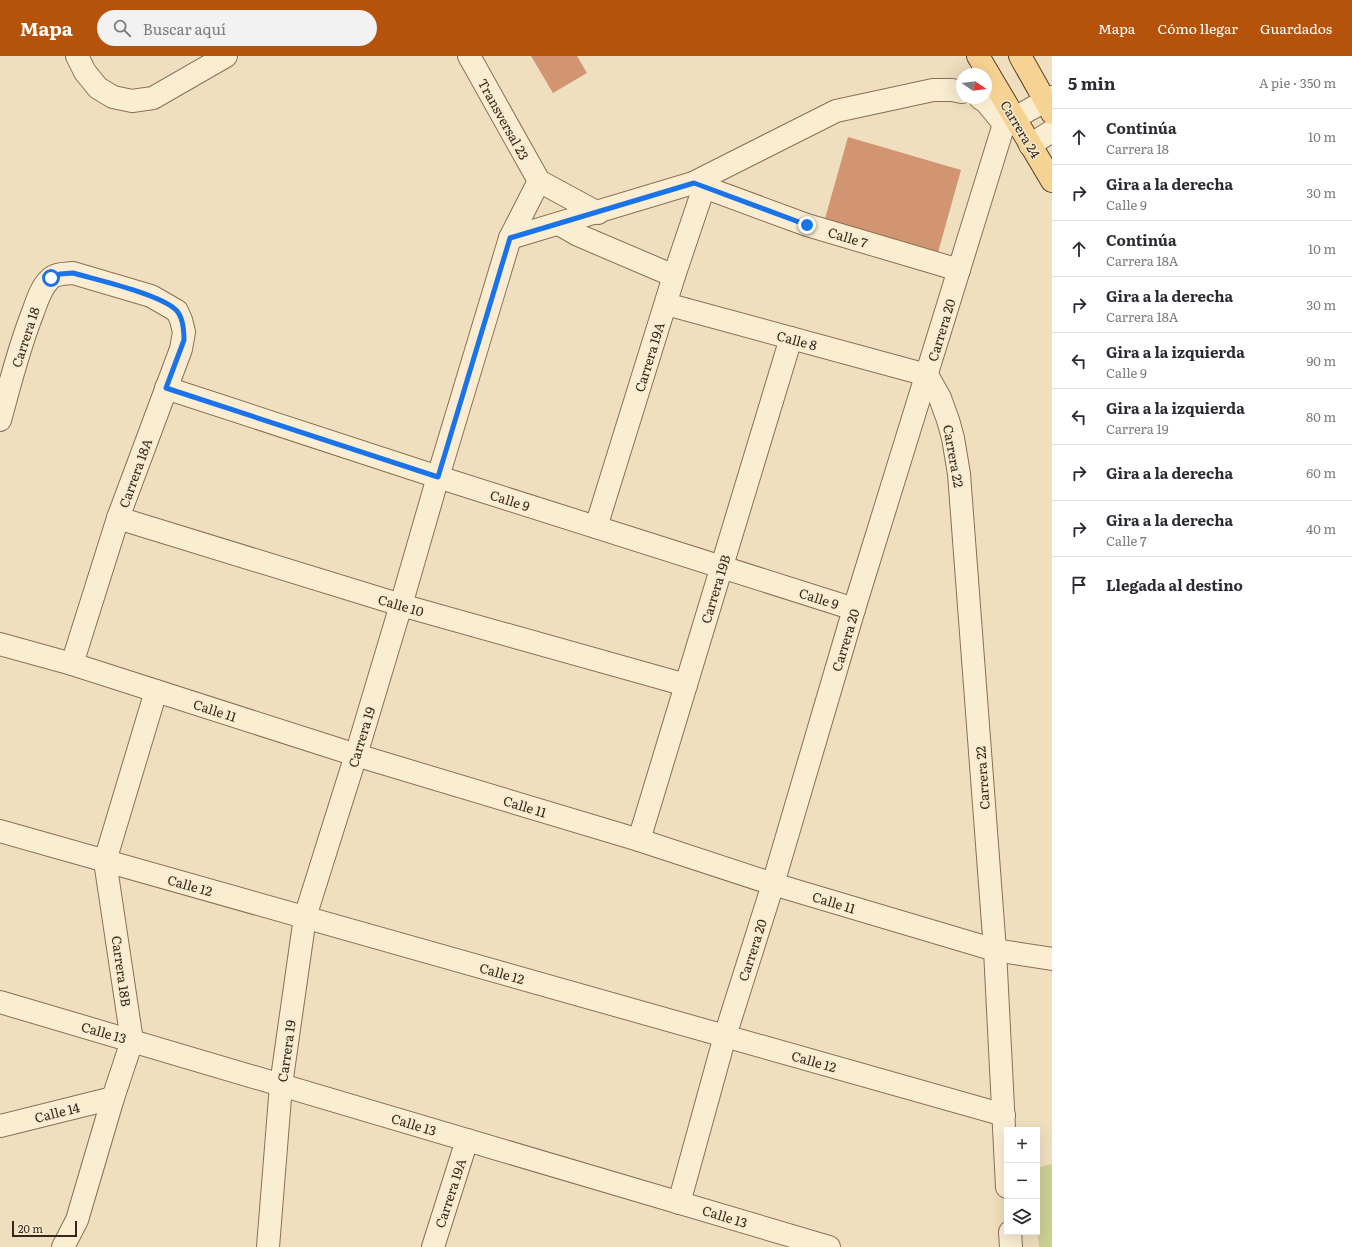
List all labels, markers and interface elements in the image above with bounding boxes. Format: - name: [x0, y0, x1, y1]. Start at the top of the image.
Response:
- search box: [97, 10, 377, 46]
- text: Mapa: [20, 14, 73, 42]
- icon: search: [111, 17, 133, 39]
- text: Buscar aquí: [143, 17, 226, 40]
- text: Mapa: [1098, 18, 1135, 38]
- text: Cómo llegar: [1157, 18, 1238, 38]
- text: Guardados: [1260, 18, 1332, 38]
- north arrow: [956, 68, 992, 104]
- text: 5 min: [1068, 70, 1116, 95]
- text: A pie · 350 m: [1259, 73, 1336, 92]
- street label: Transversal 23: [474, 75, 534, 163]
- street label: Carrera 24: [996, 97, 1046, 161]
- text: Continúa: [1106, 116, 1177, 139]
- icon: ahead: [1068, 126, 1090, 148]
- text: 10 m: [1308, 127, 1336, 146]
- text: Carrera 18: [1106, 139, 1169, 158]
- text: Gira a la derecha: [1106, 172, 1233, 195]
- icon: right: [1068, 182, 1090, 204]
- text: 30 m: [1306, 183, 1336, 202]
- text: Calle 9: [1106, 195, 1147, 214]
- route end: [798, 216, 816, 234]
- street label: Calle 7: [826, 222, 871, 252]
- text: Continúa: [1106, 228, 1177, 251]
- icon: ahead: [1068, 238, 1090, 260]
- text: 10 m: [1308, 239, 1336, 258]
- text: Carrera 18A: [1106, 251, 1178, 270]
- route start: [42, 269, 60, 287]
- text: Gira a la derecha: [1106, 284, 1233, 307]
- icon: right: [1068, 294, 1090, 316]
- text: 30 m: [1306, 295, 1336, 314]
- street label: Carrera 20: [922, 296, 960, 364]
- street label: Carrera 18: [6, 304, 44, 370]
- text: Carrera 18A: [1106, 307, 1178, 326]
- street label: Carrera 19A: [629, 319, 669, 394]
- street label: Calle 8: [775, 326, 819, 354]
- text: Gira a la izquierda: [1106, 340, 1245, 363]
- icon: left: [1068, 350, 1090, 372]
- text: 90 m: [1306, 351, 1336, 370]
- text: Calle 9: [1106, 363, 1147, 382]
- text: Gira a la izquierda: [1106, 396, 1245, 419]
- icon: left: [1068, 406, 1090, 428]
- text: 80 m: [1306, 407, 1336, 426]
- text: Carrera 19: [1106, 419, 1168, 438]
- street label: Carrera 22: [939, 423, 969, 489]
- street label: Carrera 18A: [114, 435, 156, 510]
- text: Gira a la derecha: [1106, 461, 1233, 484]
- icon: right: [1068, 462, 1090, 484]
- text: 60 m: [1306, 463, 1336, 482]
- street label: Calle 9: [488, 485, 532, 515]
- text: Gira a la derecha: [1106, 508, 1233, 531]
- icon: right: [1068, 518, 1090, 540]
- text: 40 m: [1306, 519, 1336, 538]
- text: Calle 7: [1106, 531, 1146, 550]
- street label: Carrera 19B: [696, 552, 735, 626]
- text: Llegada al destino: [1106, 573, 1243, 596]
- icon: arrive: [1068, 574, 1090, 596]
- street label: Calle 9: [797, 583, 841, 613]
- street label: Calle 10: [376, 589, 427, 621]
- street label: Carrera 20: [826, 606, 864, 674]
- street label: Calle 11: [191, 694, 239, 726]
- street label: Carrera 19: [343, 704, 379, 770]
- street label: Carrera 22: [970, 745, 994, 810]
- street label: Calle 11: [501, 790, 549, 822]
- street label: Calle 12: [165, 870, 215, 901]
- street label: Calle 11: [810, 886, 858, 918]
- street label: Carrera 20: [733, 916, 771, 984]
- street label: Carrera 18B: [108, 934, 136, 1008]
- street label: Calle 12: [477, 958, 527, 989]
- street label: Calle 13: [79, 1016, 129, 1048]
- street label: Carrera 19: [272, 1019, 300, 1083]
- street label: Calle 12: [789, 1046, 839, 1077]
- street label: Calle 14: [32, 1097, 82, 1127]
- street label: Calle 13: [389, 1108, 439, 1140]
- map controls: [1004, 1127, 1040, 1235]
- button: +: [1004, 1127, 1040, 1163]
- street label: Carrera 19A: [430, 1155, 470, 1230]
- button: −: [1004, 1163, 1040, 1199]
- button: layers: [1004, 1199, 1040, 1235]
- street label: Calle 13: [700, 1200, 750, 1232]
- scale bar: [12, 1219, 77, 1238]
- text: 20 m: [18, 1220, 43, 1236]

